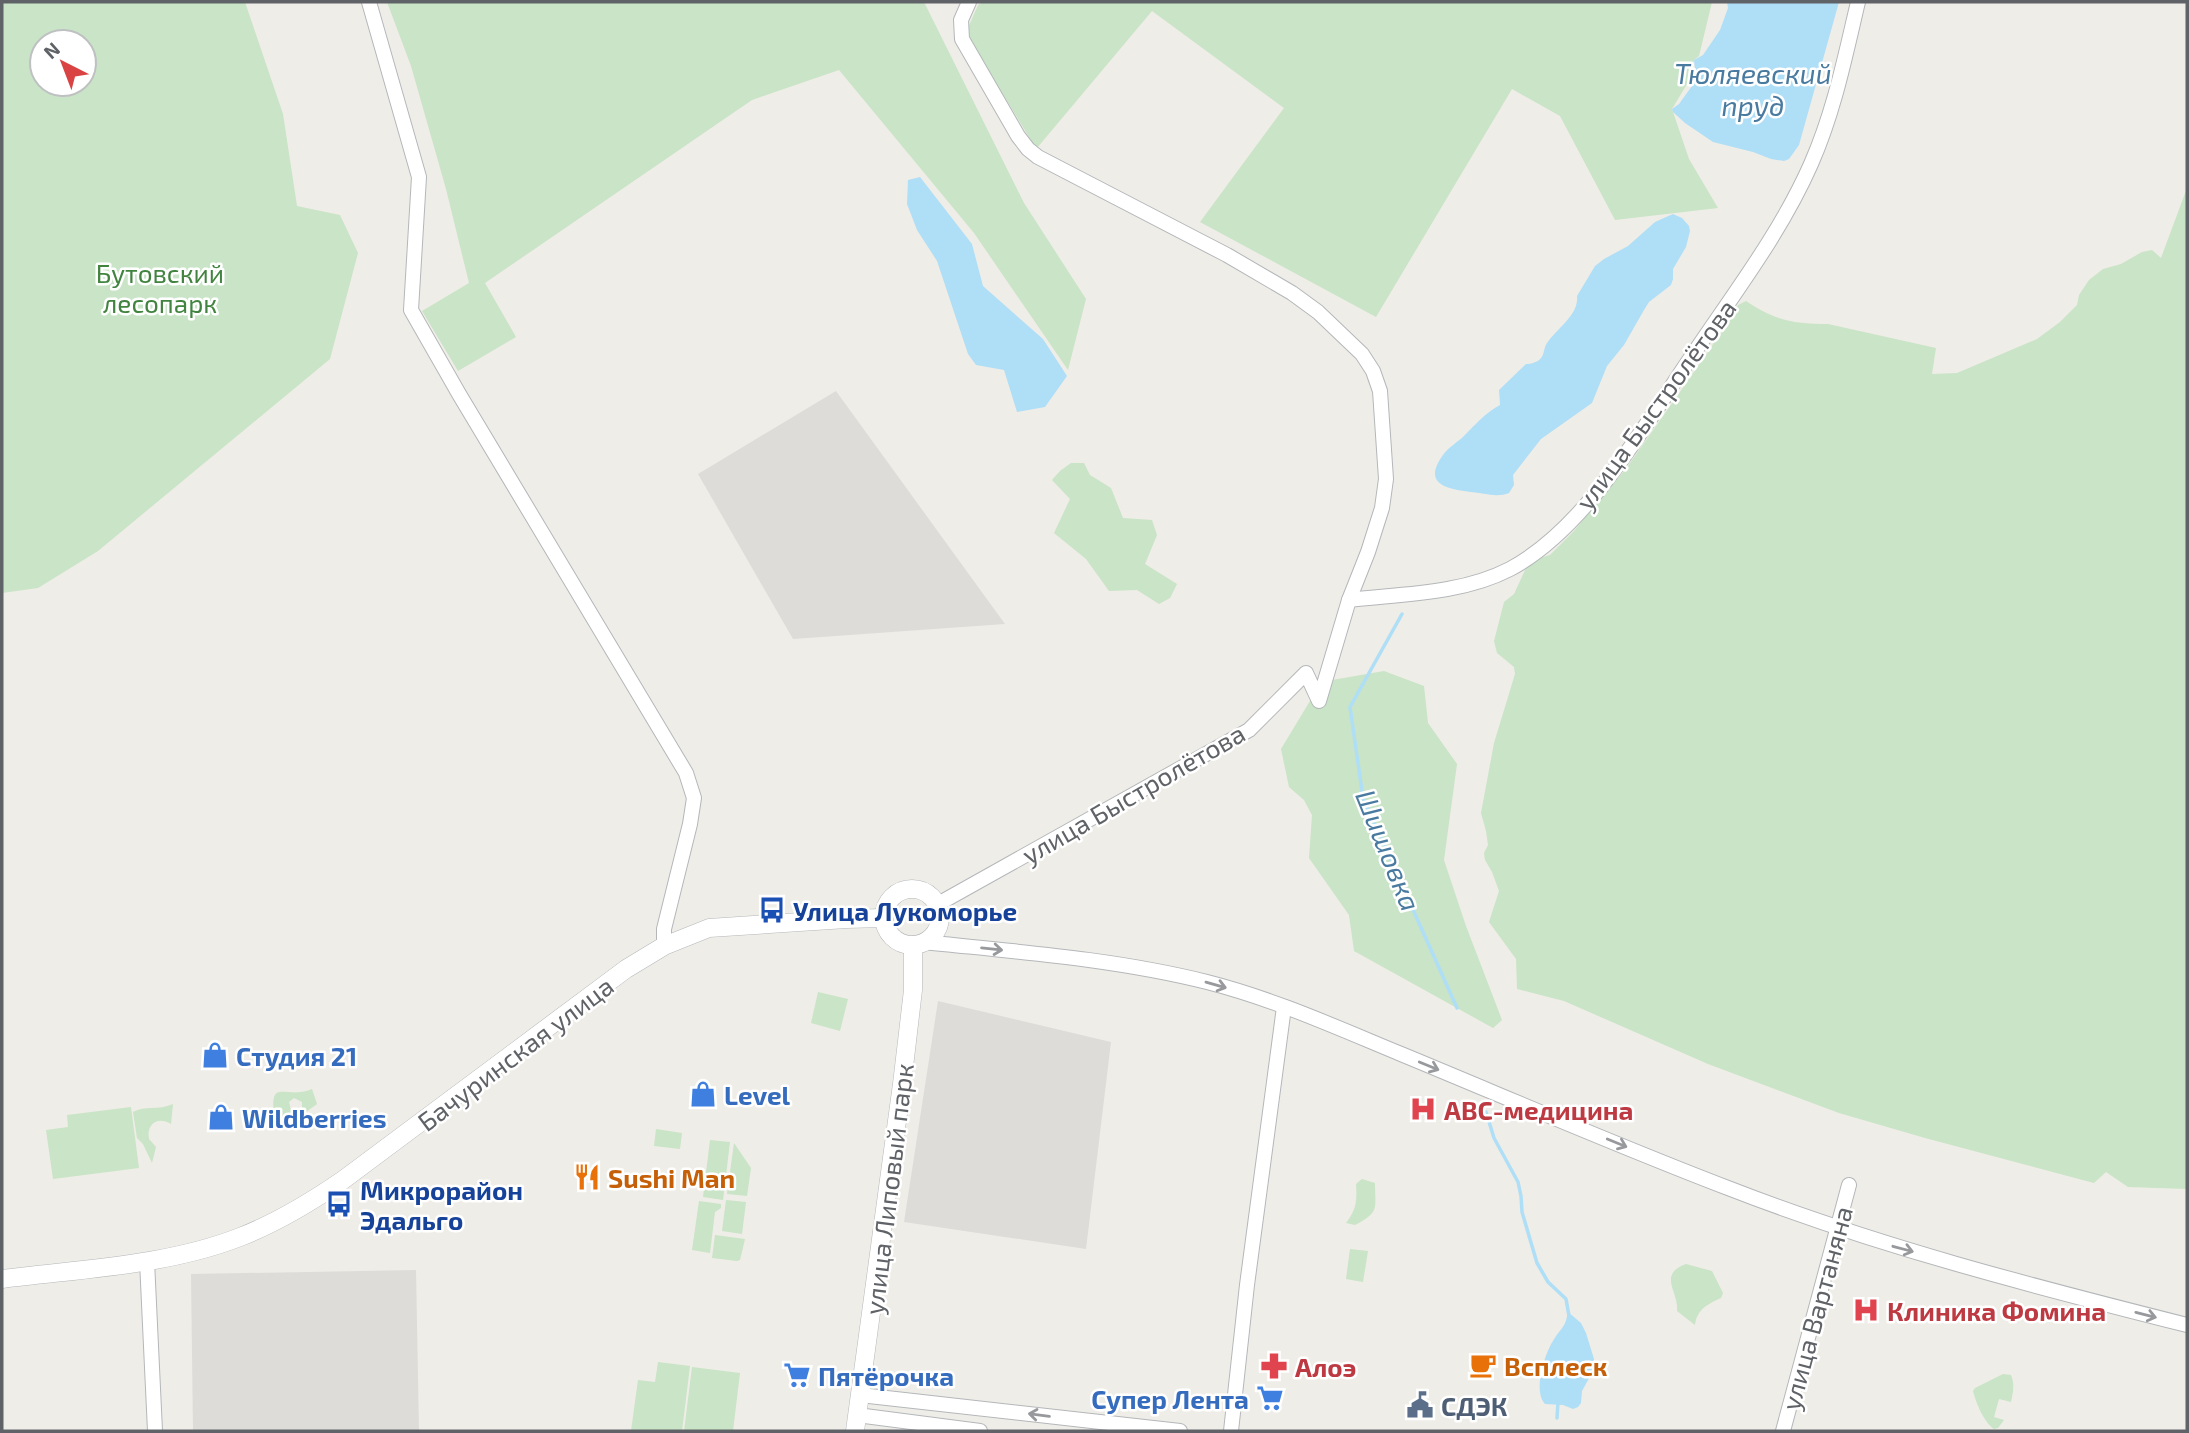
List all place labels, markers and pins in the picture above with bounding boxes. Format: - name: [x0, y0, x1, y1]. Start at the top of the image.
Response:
- bus stop icon: Улица Лукоморье: [757, 895, 787, 925]
- place label: Улица Лукоморье: [793, 895, 1017, 926]
- shop icon: Студия 21: [200, 1040, 230, 1070]
- place label: Студия 21: [236, 1040, 357, 1071]
- shop icon: Level: [688, 1079, 718, 1109]
- place label: Level: [724, 1079, 791, 1110]
- hospital icon: ABC-медицина: [1408, 1094, 1438, 1124]
- place label: ABC-медицина: [1444, 1094, 1633, 1125]
- shop icon: Wildberries: [206, 1102, 236, 1132]
- place label: Wildberries: [242, 1102, 387, 1133]
- restaurant icon: Sushi Man: [572, 1162, 602, 1192]
- place label: Sushi Man: [608, 1162, 735, 1193]
- place label: Микрорайон Эдальго: [360, 1174, 523, 1235]
- bus stop icon: Микрорайон Эдальго: [324, 1189, 354, 1219]
- hospital icon: Клиника Фомина: [1851, 1295, 1881, 1325]
- place label: Клиника Фомина: [1887, 1295, 2106, 1326]
- cafe icon: Всплеск: [1468, 1350, 1498, 1380]
- place label: Всплеск: [1504, 1350, 1608, 1381]
- pharmacy icon: Алоэ: [1259, 1351, 1289, 1381]
- place label: Алоэ: [1295, 1351, 1356, 1382]
- supermarket icon: Пятёрочка: [782, 1360, 812, 1390]
- place label: Пятёрочка: [818, 1360, 954, 1391]
- place label: Супер Лента: [1091, 1383, 1249, 1414]
- supermarket icon: Супер Лента: [1255, 1383, 1285, 1413]
- public building icon: СДЭК: [1405, 1390, 1435, 1420]
- place label: СДЭК: [1441, 1390, 1508, 1421]

